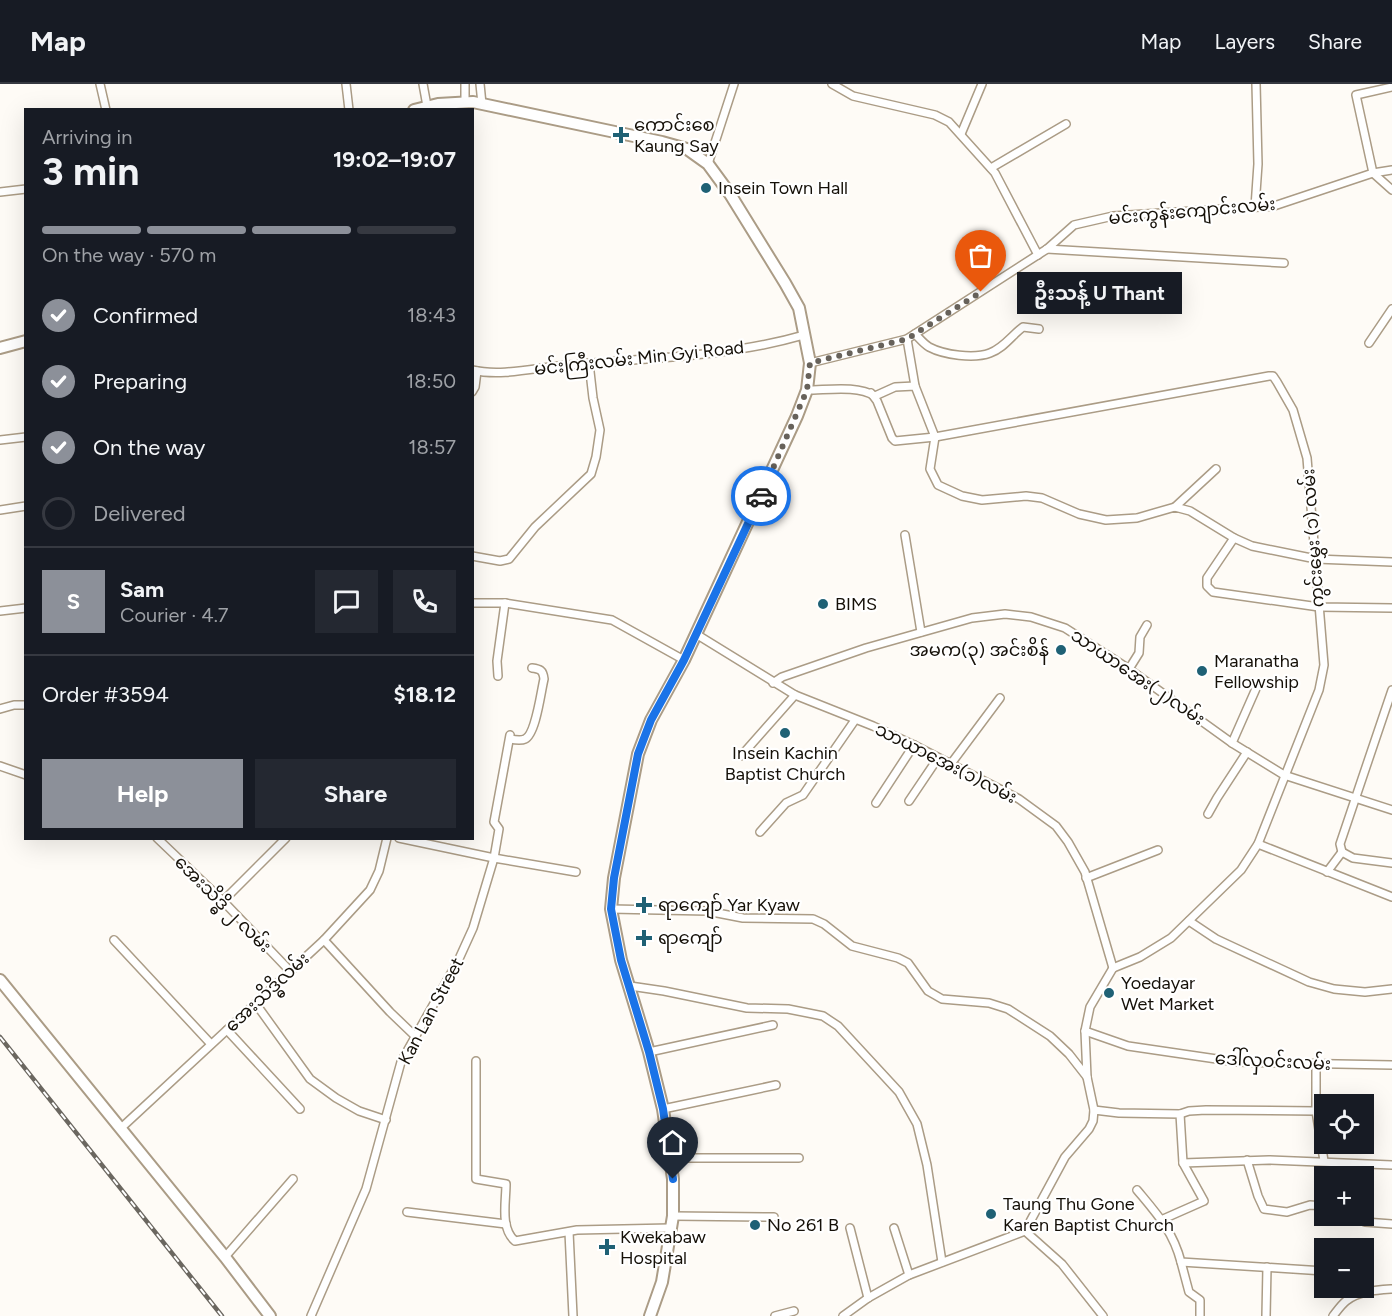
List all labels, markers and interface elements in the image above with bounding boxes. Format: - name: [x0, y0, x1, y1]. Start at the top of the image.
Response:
- text: Map: [30, 24, 86, 58]
- text: Map: [1141, 29, 1181, 54]
- text: Layers: [1214, 29, 1275, 54]
- text: Share: [1308, 29, 1362, 54]
- place label: ကောင်းစေ Kaung Say: [634, 112, 719, 157]
- text: Arriving in: [42, 125, 132, 149]
- marker: ကောင်းစေ Kaung Say: [612, 126, 630, 144]
- text: 19:02–19:07: [333, 146, 456, 173]
- text: 3 min: [42, 148, 139, 195]
- place label: Insein Town Hall: [718, 177, 848, 199]
- marker: Insein Town Hall: [699, 181, 713, 195]
- street label: မင်းကွန်းကျောင်းလမ်း: [1107, 191, 1277, 233]
- pin: [955, 230, 1006, 292]
- icon: bag: [964, 239, 997, 272]
- text: On the way · 570 m: [42, 243, 216, 267]
- callout: ဦးသန့် U Thant: [1017, 271, 1182, 313]
- text: ဦးသန့် U Thant: [1034, 281, 1165, 305]
- icon: check: [42, 299, 75, 332]
- text: Confirmed: [93, 302, 198, 329]
- text: 18:43: [407, 303, 456, 327]
- street label: မင်းကြီးလမ်း Min Gyi Road: [533, 333, 745, 384]
- icon: check: [42, 365, 75, 398]
- text: Preparing: [93, 368, 187, 395]
- text: 18:50: [406, 369, 456, 393]
- icon: check: [42, 431, 75, 464]
- text: On the way: [93, 434, 205, 461]
- text: 18:57: [408, 435, 456, 459]
- courier: [731, 466, 791, 526]
- street label: ကွင်းမွှေး (၁) လမ်း: [1295, 468, 1333, 608]
- icon: car: [745, 480, 778, 513]
- text: Delivered: [93, 500, 186, 527]
- button: chat: [315, 570, 378, 633]
- button: phone: [393, 570, 456, 633]
- text: Sam: [120, 576, 164, 603]
- text: S: [67, 588, 80, 615]
- place label: BIMS: [835, 593, 877, 615]
- marker: BIMS: [816, 597, 830, 611]
- text: Courier · 4.7: [120, 603, 229, 627]
- street label: သာယာအေး(၂)လမ်း: [1065, 622, 1210, 733]
- place label: အမက(၃) အင်းစိန်: [910, 636, 1049, 665]
- marker: အမက(၃) အင်းစိန်: [1054, 643, 1068, 657]
- place label: Maranatha Fellowship: [1214, 650, 1299, 693]
- marker: Maranatha Fellowship: [1195, 664, 1209, 678]
- text: Order #3594: [42, 681, 169, 708]
- text: $18.12: [394, 681, 456, 708]
- street label: သာယာအေး(၁)လမ်း: [871, 716, 1021, 808]
- marker: Insein Kachin Baptist Church: [778, 726, 792, 740]
- place label: Insein Kachin Baptist Church: [725, 742, 845, 785]
- button: Help: [42, 759, 243, 828]
- button: Share: [255, 759, 456, 828]
- street label: အေးသိဒ္ဓိ ၂ လမ်း: [167, 849, 278, 960]
- place label: ရာကျော် Yar Kyaw: [658, 892, 800, 920]
- marker: ရာကျော် Yar Kyaw: [635, 896, 653, 914]
- place label: ရာကျော်: [658, 925, 723, 953]
- marker: ရာကျော်: [635, 929, 653, 947]
- street label: အေးသိဒ္ဓိလမ်း: [218, 945, 317, 1040]
- street label: Kan Lan Street: [394, 954, 468, 1068]
- place label: Yoedayar Wet Market: [1121, 972, 1214, 1015]
- marker: Yoedayar Wet Market: [1102, 986, 1116, 1000]
- street label: ဒေါ်လှဝင်းလမ်း: [1214, 1045, 1332, 1079]
- map controls: [1314, 1094, 1374, 1298]
- button: locate: [1314, 1094, 1374, 1154]
- pin: [647, 1117, 698, 1179]
- icon: home: [656, 1126, 689, 1159]
- button: +: [1314, 1166, 1374, 1226]
- place label: Taung Thu Gone Karen Baptist Church: [1003, 1193, 1174, 1236]
- marker: Taung Thu Gone Karen Baptist Church: [984, 1207, 998, 1221]
- place label: No 261 B: [767, 1214, 839, 1236]
- marker: No 261 B: [748, 1218, 762, 1232]
- place label: Kwekabaw Hospital: [620, 1226, 706, 1269]
- marker: Kwekabaw Hospital: [598, 1238, 616, 1256]
- button: −: [1314, 1238, 1374, 1298]

